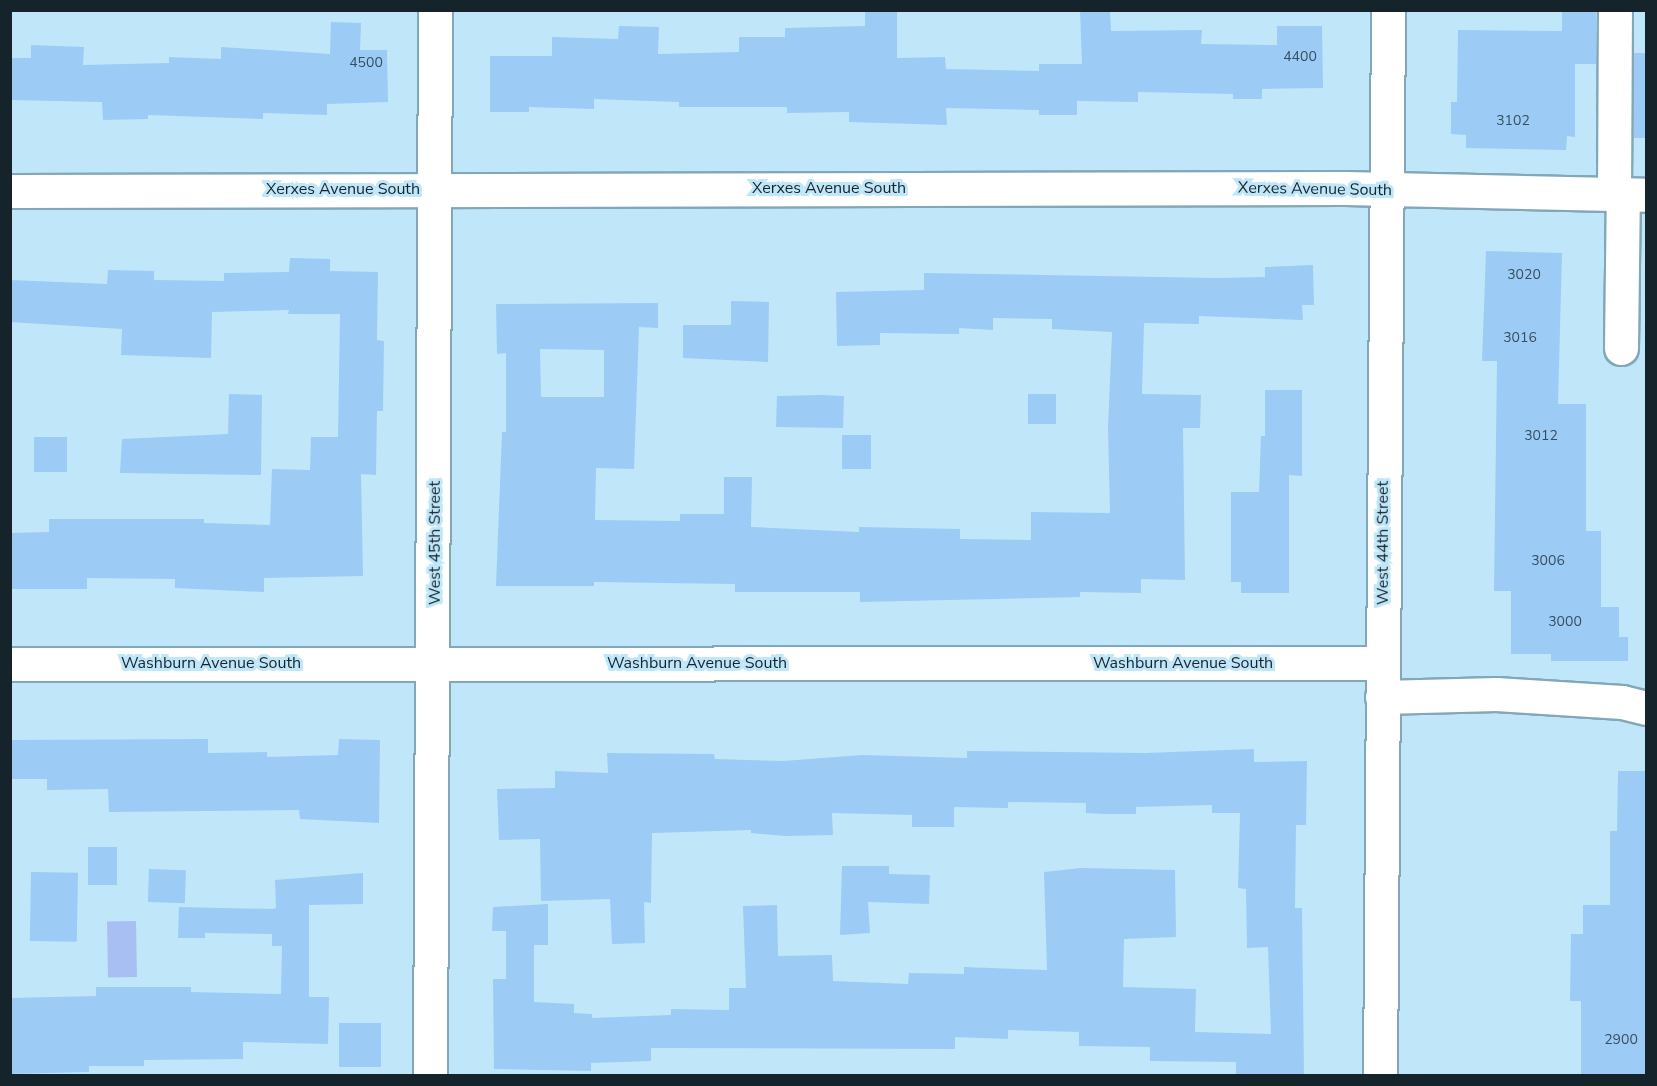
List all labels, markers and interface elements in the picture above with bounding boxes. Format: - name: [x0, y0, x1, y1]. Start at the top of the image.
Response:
- house number: 4400: [1283, 49, 1317, 65]
- house number: 4500: [349, 55, 383, 71]
- house number: 3102: [1496, 113, 1530, 129]
- street label: Xerxes Avenue South: [752, 178, 906, 198]
- street label: Xerxes Avenue South: [1238, 178, 1392, 200]
- street label: Xerxes Avenue South: [266, 179, 420, 199]
- house number: 3020: [1507, 267, 1541, 283]
- house number: 3016: [1503, 330, 1537, 346]
- house number: 3012: [1524, 428, 1558, 444]
- street label: West 45th Street: [425, 481, 445, 605]
- street label: West 44th Street: [1373, 481, 1393, 605]
- house number: 3006: [1531, 553, 1565, 569]
- house number: 3000: [1548, 614, 1582, 630]
- street label: Washburn Avenue South: [121, 653, 301, 673]
- street label: Washburn Avenue South: [607, 653, 787, 673]
- street label: Washburn Avenue South: [1093, 653, 1273, 673]
- house number: 2900: [1604, 1032, 1638, 1048]

